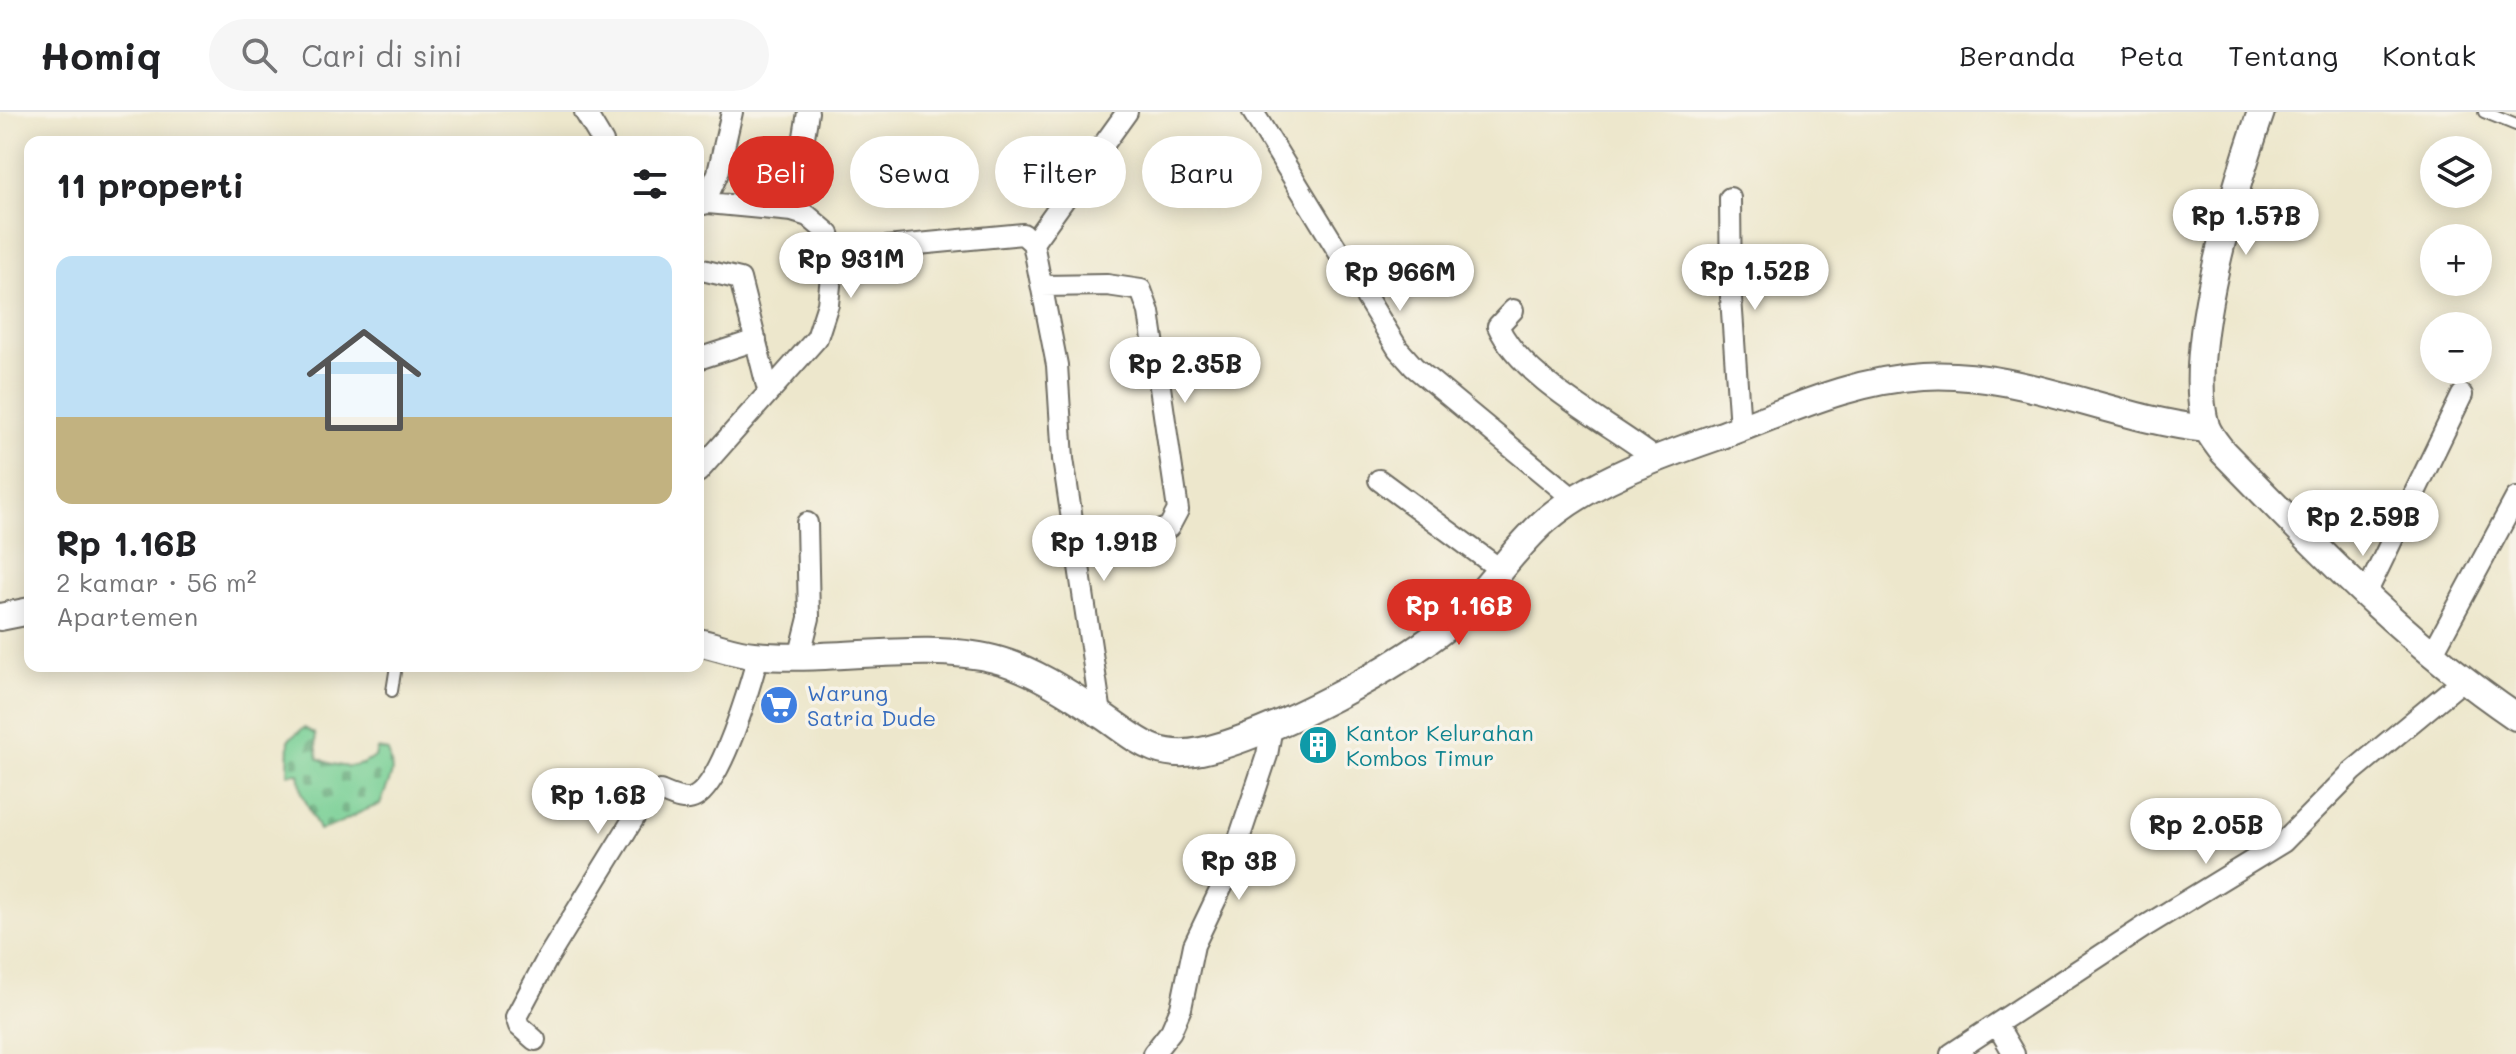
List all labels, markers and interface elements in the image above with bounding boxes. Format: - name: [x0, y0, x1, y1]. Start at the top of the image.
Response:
- search box: [209, 19, 769, 91]
- text: Homiq: [40, 30, 161, 80]
- icon: search: [237, 33, 281, 77]
- text: Cari di sini: [301, 35, 463, 75]
- text: Beranda: [1959, 37, 2076, 73]
- text: Peta: [2120, 37, 2184, 73]
- text: Tentang: [2228, 37, 2338, 73]
- text: Kontak: [2382, 37, 2476, 73]
- chip: Beli: [728, 136, 834, 208]
- chip: Sewa: [850, 136, 979, 208]
- chip: Filter: [995, 136, 1126, 208]
- chip: Baru: [1142, 136, 1262, 208]
- map controls: [2420, 136, 2492, 384]
- button: layers: [2420, 136, 2492, 208]
- text: 11 properti: [56, 162, 244, 207]
- icon: filters: [628, 162, 672, 206]
- pin: Rp 1.57B: [2163, 189, 2329, 257]
- text: Rp 1.57B: [2191, 198, 2301, 232]
- button: +: [2420, 224, 2492, 296]
- pin: Rp 931M: [777, 232, 925, 300]
- text: Rp 931M: [797, 241, 905, 275]
- pin: Rp 1.52B: [1672, 244, 1838, 312]
- pin: Rp 966M: [1326, 245, 1474, 313]
- text: Rp 1.52B: [1700, 253, 1810, 287]
- text: Rp 966M: [1344, 254, 1456, 288]
- icon: home: [292, 308, 436, 452]
- button: −: [2420, 312, 2492, 384]
- pin: Rp 2.35B: [1102, 337, 1268, 405]
- text: Rp 2.35B: [1128, 346, 1242, 380]
- pin: Rp 2.59B: [2280, 490, 2446, 558]
- text: Rp 2.59B: [2306, 499, 2420, 533]
- pin: Rp 1.91B: [1021, 515, 1187, 583]
- text: Rp 1.16B: [56, 520, 197, 565]
- text: Rp 1.91B: [1050, 524, 1158, 558]
- text: 2 kamar · 56 m²: [56, 565, 257, 599]
- pin: Rp 1.16B: [1376, 579, 1542, 647]
- text: Rp 1.16B: [1405, 588, 1513, 622]
- text: Apartemen: [56, 599, 198, 633]
- place label: Warung Satria Dude: [807, 678, 936, 732]
- supermarket icon: Warung Satria Dude: [758, 684, 800, 726]
- place label: Kantor Kelurahan Kombos Timur: [1346, 718, 1534, 772]
- building icon: Kantor Kelurahan Kombos Timur: [1297, 724, 1339, 766]
- pin: Rp 1.6B: [524, 768, 672, 836]
- text: Rp 1.6B: [550, 777, 646, 811]
- pin: Rp 2.05B: [2123, 798, 2289, 866]
- text: Rp 2.05B: [2148, 807, 2264, 841]
- pin: Rp 3B: [1183, 834, 1295, 902]
- text: Rp 3B: [1201, 843, 1277, 877]

